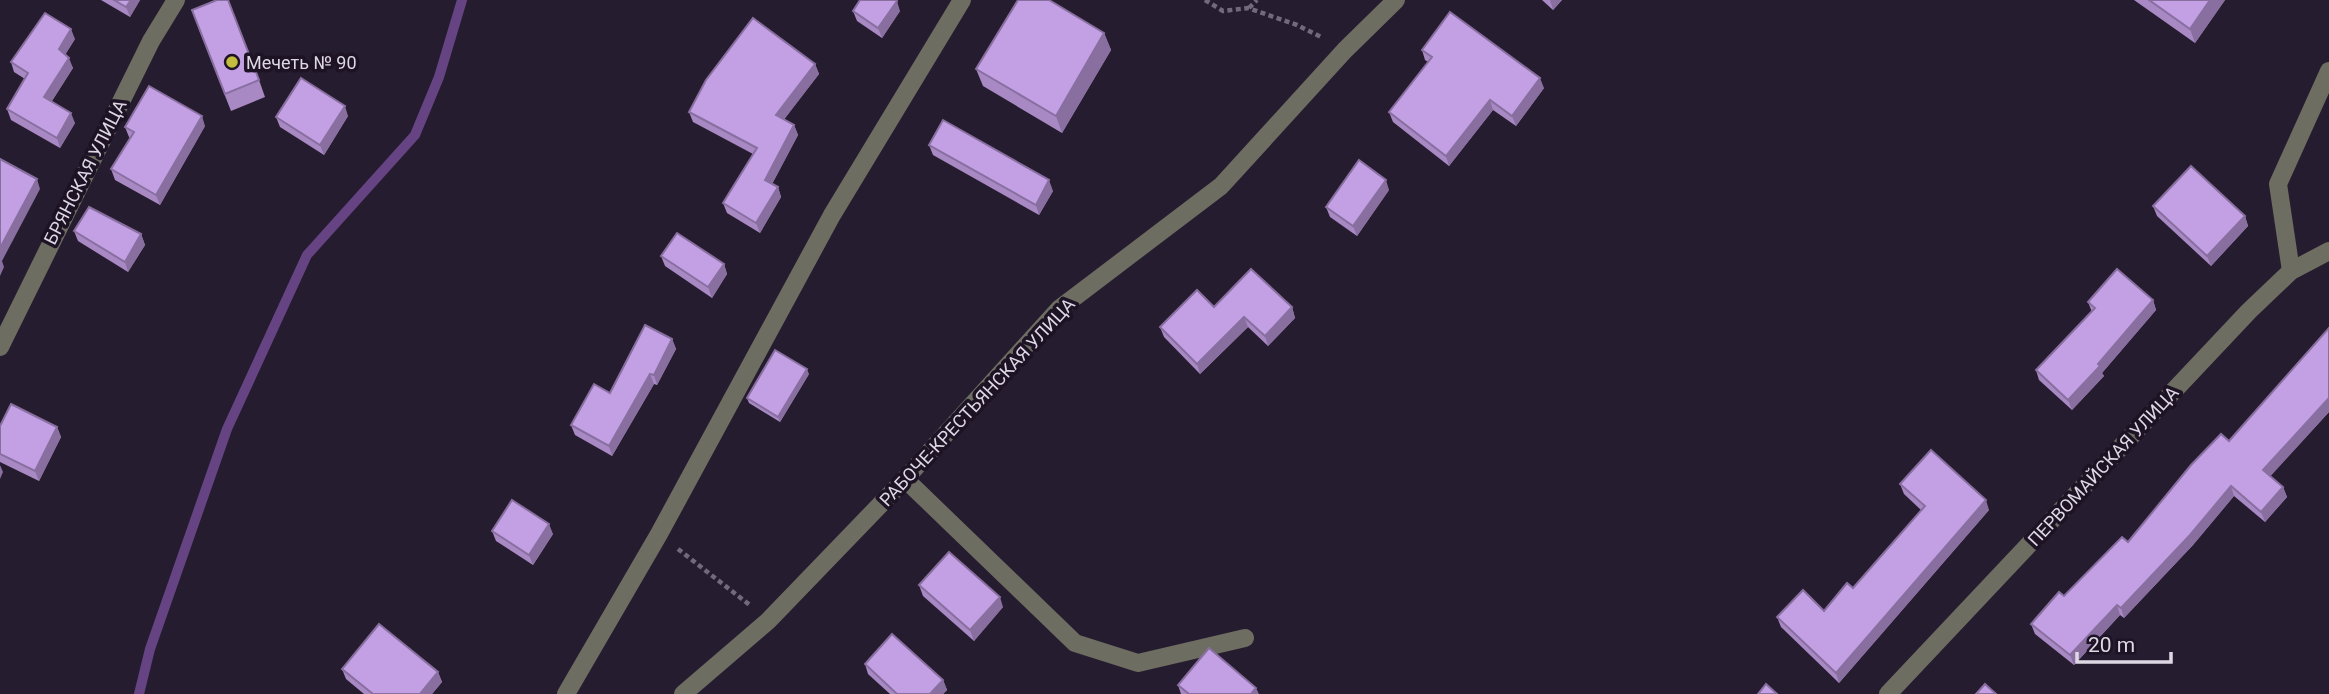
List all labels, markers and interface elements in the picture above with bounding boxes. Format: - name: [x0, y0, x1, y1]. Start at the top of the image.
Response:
- place label: Мечеть № 90: [246, 52, 357, 73]
- marker: Мечеть № 90: [224, 54, 240, 70]
- street label: БРЯНСКАЯ УЛИЦА: [39, 96, 131, 248]
- street label: РАБОЧЕ-КРЕСТЬЯНСКАЯ УЛИЦА: [875, 293, 1079, 510]
- street label: ПЕРВОМАЙСКАЯ УЛИЦА: [2023, 382, 2183, 550]
- scale bar: [2077, 620, 2172, 664]
- text: 20 m: [2088, 633, 2135, 657]

